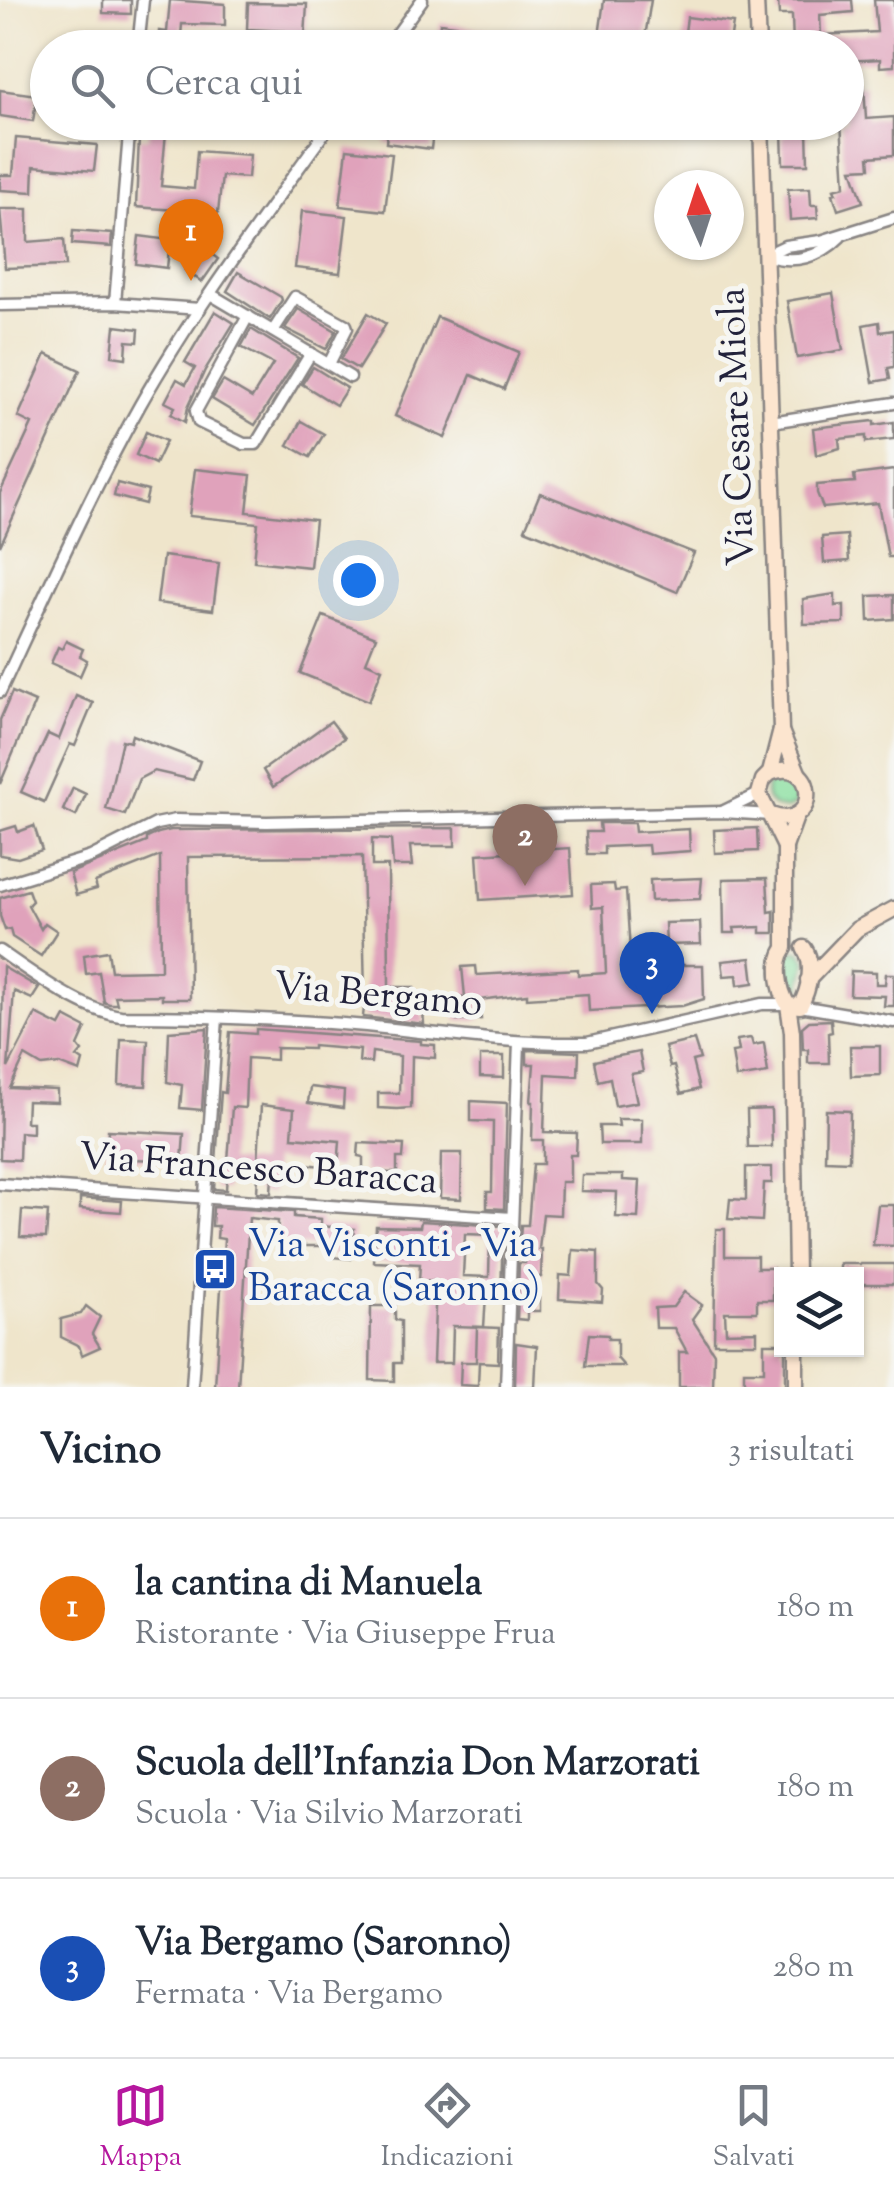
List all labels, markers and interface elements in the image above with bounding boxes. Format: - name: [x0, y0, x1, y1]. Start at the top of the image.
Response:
- search box: [30, 30, 864, 140]
- icon: search: [65, 58, 120, 113]
- text: Cerca qui: [145, 58, 303, 112]
- north arrow: [654, 170, 744, 260]
- pin: 1: [158, 198, 224, 281]
- street label: Via Cesare Miola: [707, 287, 771, 567]
- your location: [333, 555, 384, 606]
- pin: 2: [492, 804, 558, 886]
- pin: 3: [620, 932, 684, 1014]
- street label: Via Bergamo: [272, 961, 484, 1033]
- street label: Via Francesco Baracca: [77, 1132, 439, 1210]
- place label: Via Visconti - Via Baracca (Saronno): [248, 1220, 540, 1318]
- bus stop icon: Via Visconti - Via Baracca (Saronno): [192, 1246, 238, 1292]
- map controls: [774, 1267, 864, 1357]
- button: layers: [774, 1267, 864, 1357]
- text: Vicino: [40, 1422, 161, 1482]
- text: 3 risultati: [728, 1429, 854, 1475]
- text: la cantina di Manuela: [135, 1558, 482, 1612]
- text: 1: [67, 1585, 78, 1631]
- text: 180 m: [777, 1585, 854, 1631]
- text: Ristorante · Via Giuseppe Frua: [135, 1612, 556, 1658]
- text: Scuola dell'Infanzia Don Marzorati: [135, 1738, 700, 1792]
- text: 2: [65, 1765, 80, 1811]
- text: 180 m: [777, 1765, 854, 1811]
- text: Scuola · Via Silvio Marzorati: [135, 1792, 523, 1838]
- text: Via Bergamo (Saronno): [135, 1918, 512, 1972]
- text: 3: [66, 1945, 79, 1991]
- text: 280 m: [773, 1945, 854, 1991]
- text: Fermata · Via Bergamo: [135, 1972, 443, 2018]
- tab: Mappa: [100, 2078, 182, 2178]
- tab: Indicazioni: [381, 2078, 514, 2178]
- tab: Salvati: [713, 2078, 794, 2178]

